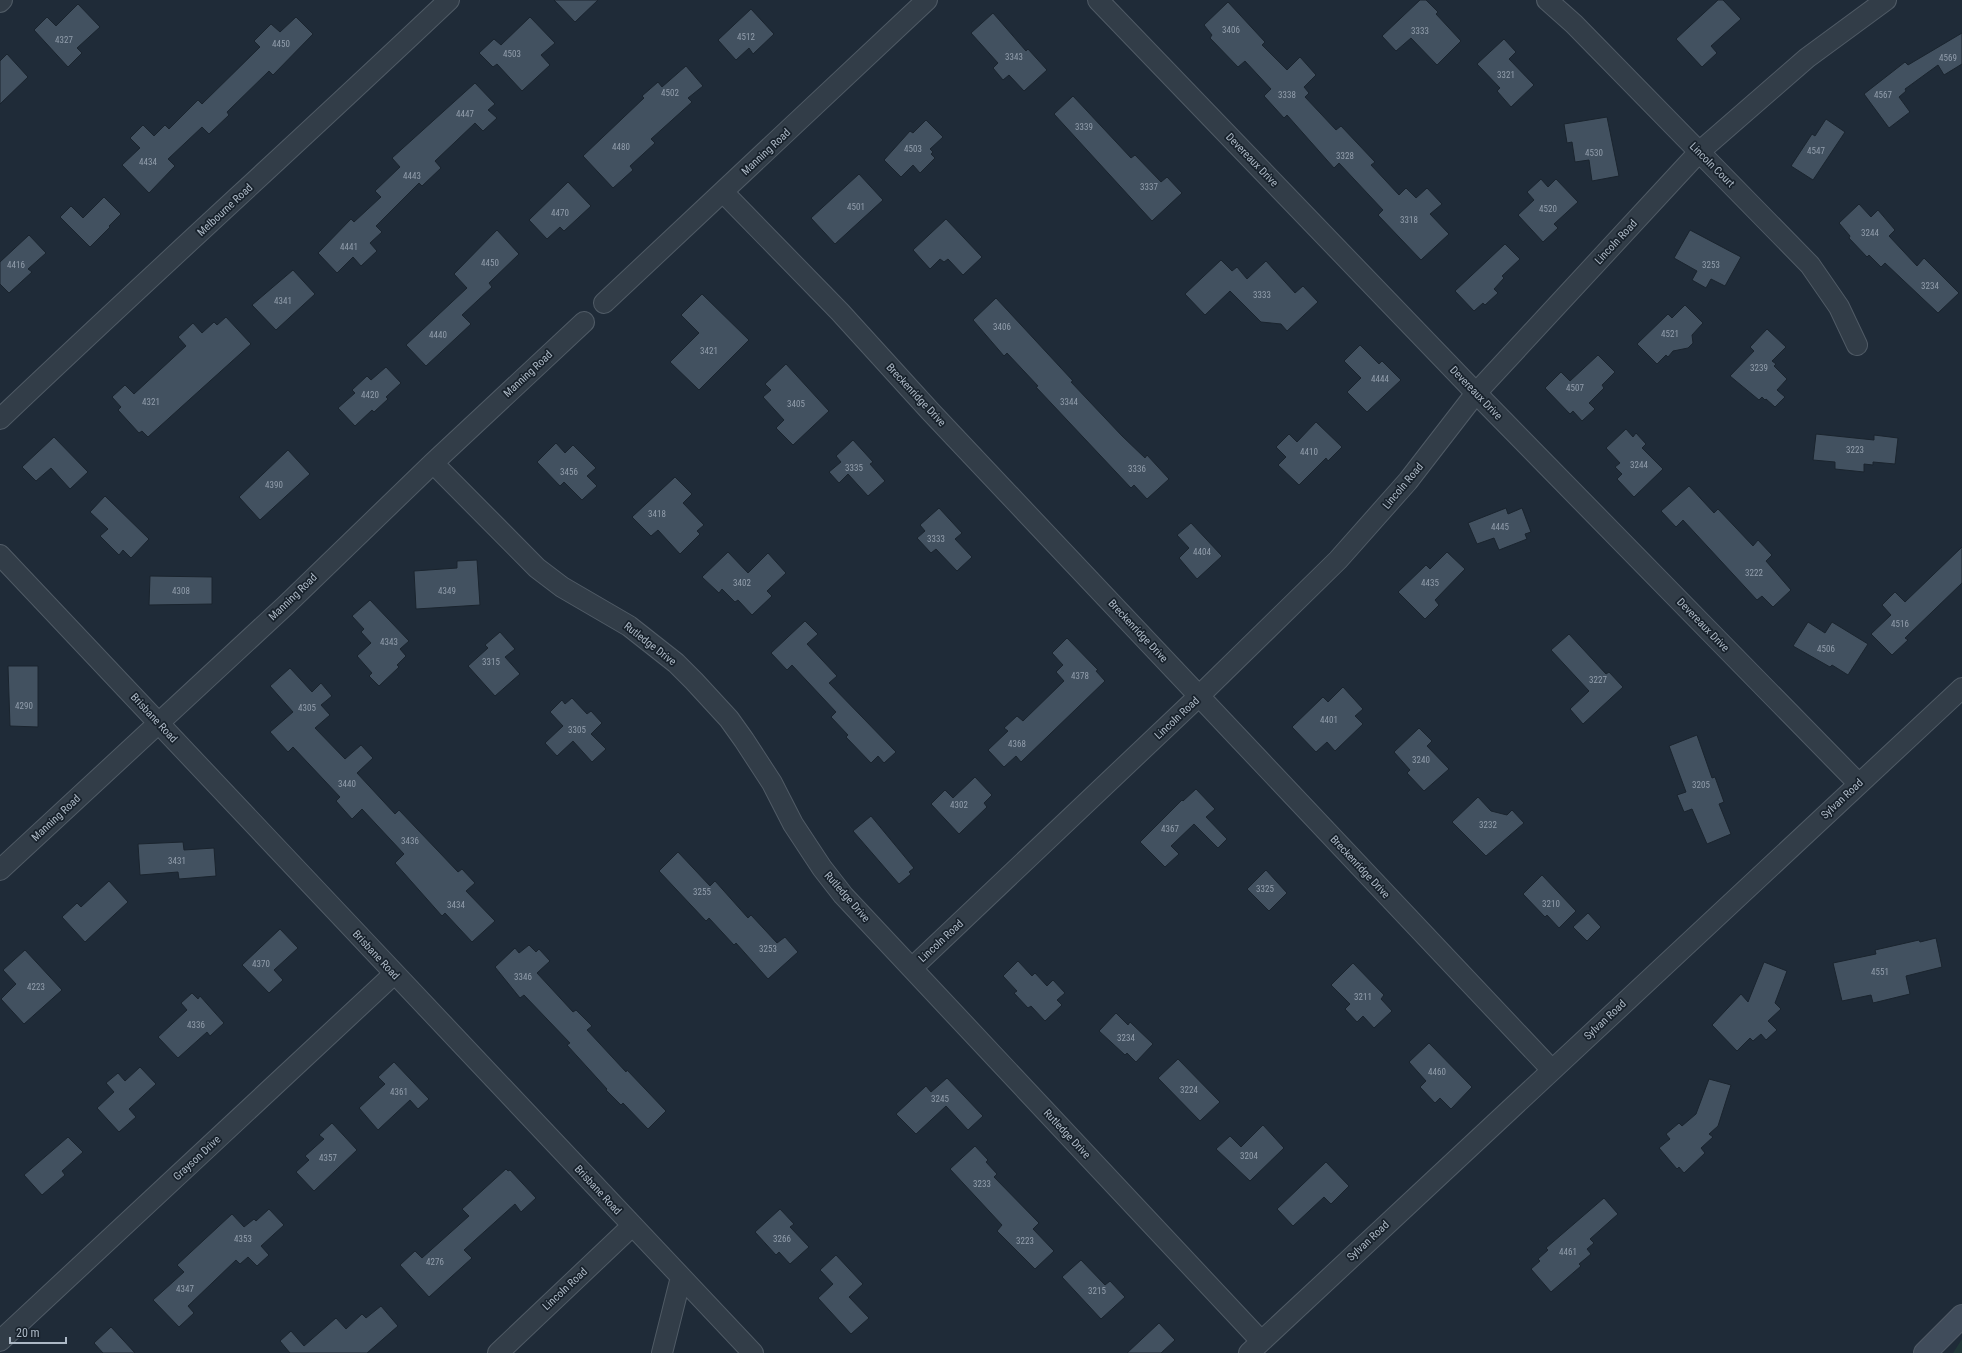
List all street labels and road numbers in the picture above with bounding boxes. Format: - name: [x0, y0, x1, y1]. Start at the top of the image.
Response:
- street label: Manning Road: [739, 126, 793, 178]
- street label: Devereaux Drive: [1223, 131, 1281, 189]
- street label: Lincoln Court: [1687, 140, 1737, 190]
- street label: Melbourne Road: [195, 181, 255, 239]
- street label: Lincoln Road: [1592, 217, 1640, 267]
- street label: Manning Road: [501, 348, 555, 400]
- street label: Breckenridge Drive: [884, 361, 948, 429]
- street label: Devereaux Drive: [1447, 364, 1505, 422]
- street label: Lincoln Road: [1380, 460, 1426, 512]
- street label: Manning Road: [266, 571, 320, 623]
- street label: Devereaux Drive: [1674, 596, 1732, 654]
- street label: Breckenridge Drive: [1106, 597, 1170, 665]
- street label: Rutledge Drive: [621, 620, 679, 668]
- street label: Brisbane Road: [128, 691, 180, 745]
- street label: Lincoln Road: [1152, 694, 1202, 742]
- street label: Sylvan Road: [1818, 776, 1866, 822]
- street label: Manning Road: [29, 792, 83, 844]
- street label: Breckenridge Drive: [1328, 833, 1392, 901]
- street label: Rutledge Drive: [822, 869, 872, 925]
- street label: Lincoln Road: [916, 917, 966, 965]
- street label: Brisbane Road: [350, 928, 402, 982]
- street label: Sylvan Road: [1581, 997, 1629, 1043]
- street label: Rutledge Drive: [1041, 1107, 1093, 1161]
- street label: Grayson Drive: [171, 1133, 223, 1183]
- street label: Brisbane Road: [572, 1163, 624, 1217]
- street label: Sylvan Road: [1344, 1218, 1392, 1264]
- street label: Lincoln Road: [540, 1265, 590, 1313]

